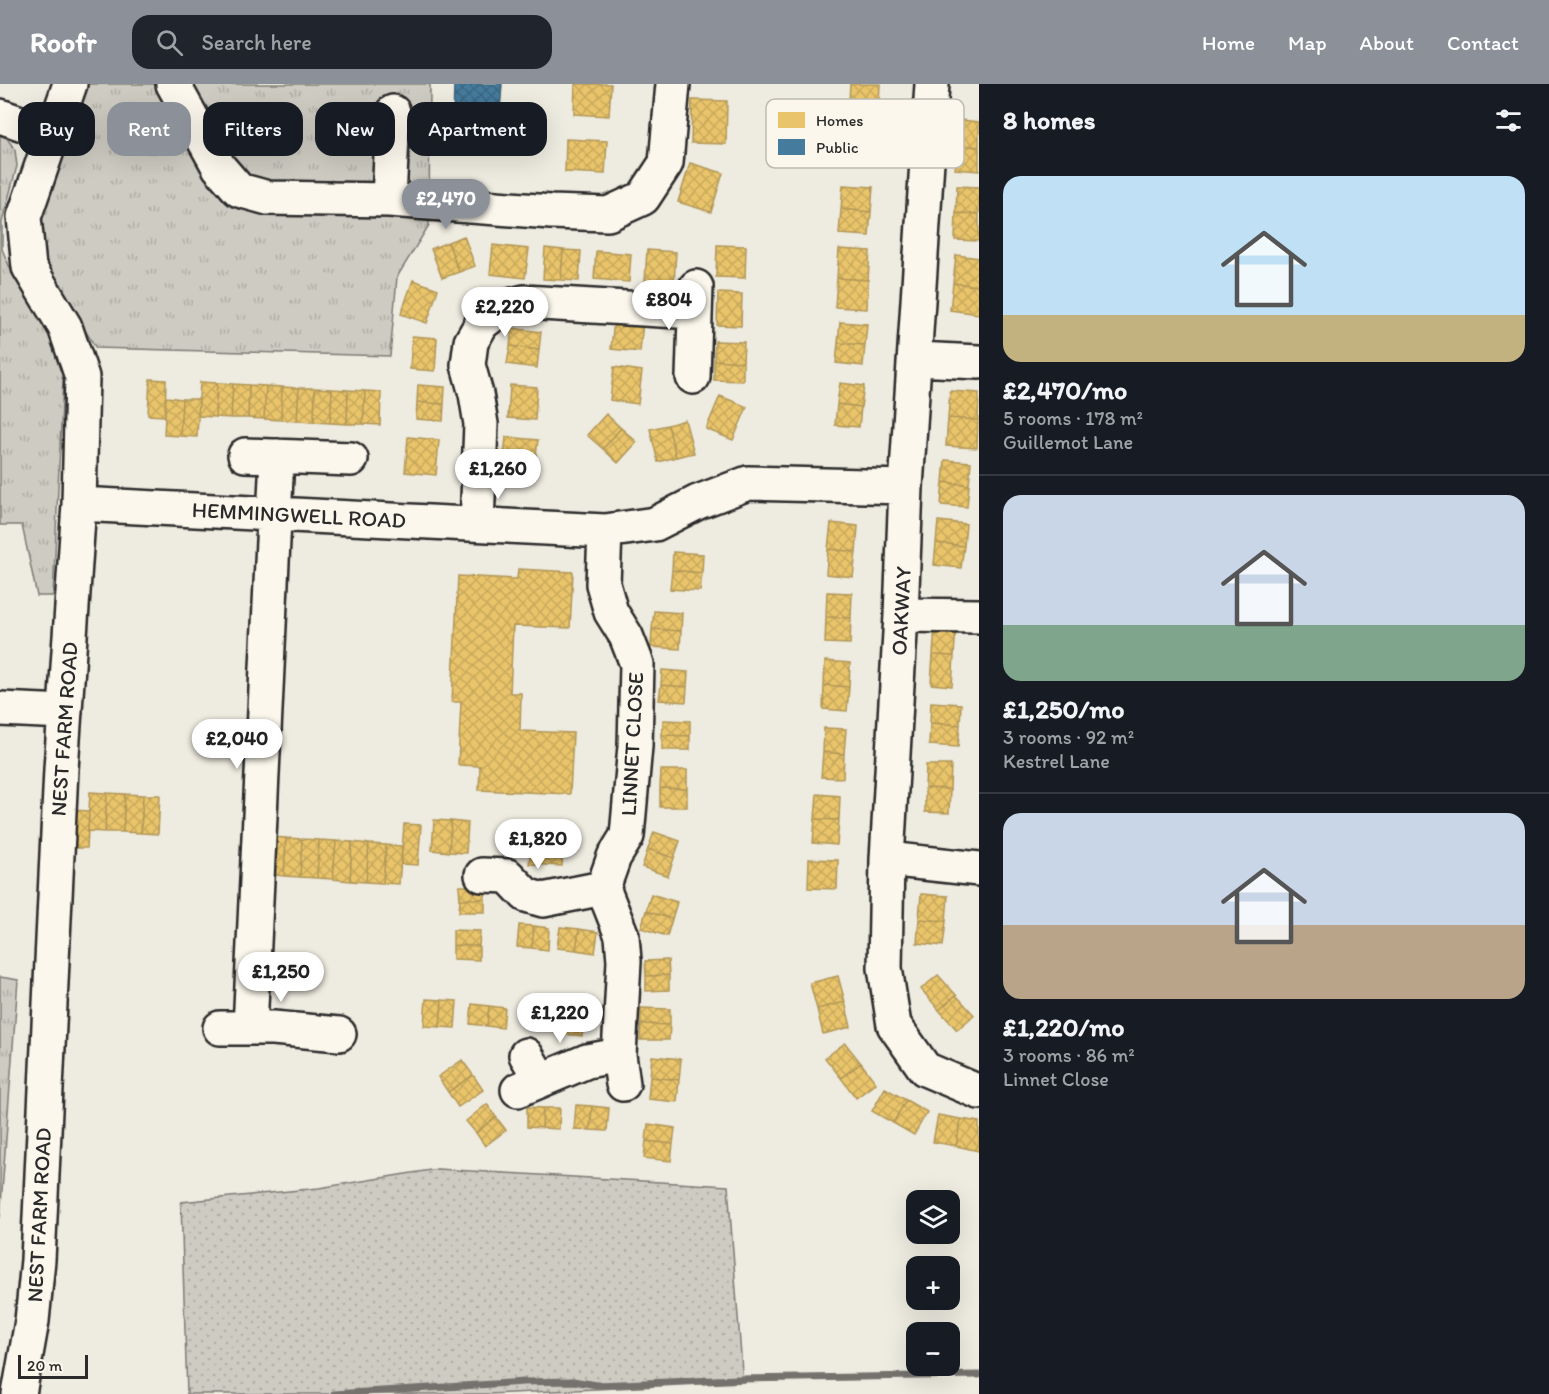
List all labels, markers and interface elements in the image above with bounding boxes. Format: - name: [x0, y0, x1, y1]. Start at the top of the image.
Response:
- search box: [132, 15, 552, 69]
- text: Roofr: [30, 25, 96, 59]
- icon: search: [153, 26, 186, 59]
- text: Search here: [201, 29, 312, 56]
- text: Home: [1202, 30, 1255, 55]
- text: Map: [1288, 30, 1327, 55]
- text: About: [1360, 30, 1414, 55]
- text: Contact: [1447, 30, 1519, 55]
- legend: [766, 99, 964, 168]
- chip: Buy: [18, 102, 95, 156]
- chip: Rent: [107, 102, 191, 156]
- chip: Filters: [203, 102, 303, 156]
- chip: New: [315, 102, 395, 156]
- chip: Apartment: [407, 102, 547, 156]
- text: 8 homes: [1003, 104, 1095, 136]
- icon: filters: [1492, 104, 1525, 137]
- text: Homes: [816, 111, 863, 130]
- text: Public: [816, 138, 858, 157]
- pin: £2,470: [397, 179, 495, 230]
- text: £2,470: [416, 186, 476, 210]
- icon: home: [1210, 215, 1318, 323]
- pin: £804: [633, 280, 705, 331]
- pin: £2,220: [456, 287, 554, 338]
- text: £804: [646, 287, 692, 311]
- text: £2,220: [475, 294, 535, 318]
- text: £2,470/mo: [1003, 374, 1127, 406]
- text: 5 rooms · 178 m²: [1003, 406, 1143, 430]
- text: Guillemot Lane: [1003, 430, 1133, 454]
- pin: £1,260: [449, 449, 547, 500]
- text: £1,260: [469, 456, 527, 480]
- street label: HEMMINGWELL ROAD: [191, 496, 407, 534]
- icon: home: [1210, 534, 1318, 642]
- street label: OAKWAY: [885, 565, 917, 656]
- street label: NEST FARM ROAD: [44, 641, 84, 817]
- street label: LINNET CLOSE: [615, 671, 649, 817]
- text: £1,250/mo: [1003, 693, 1124, 725]
- pin: £2,040: [188, 719, 286, 770]
- text: 3 rooms · 92 m²: [1003, 725, 1134, 749]
- text: £2,040: [206, 726, 268, 750]
- text: Kestrel Lane: [1003, 749, 1110, 773]
- pin: £1,820: [489, 819, 587, 870]
- text: £1,820: [509, 826, 567, 850]
- icon: home: [1210, 852, 1318, 960]
- pin: £1,250: [232, 952, 330, 1003]
- text: £1,250: [252, 959, 310, 983]
- pin: £1,220: [511, 993, 609, 1044]
- text: £1,220: [531, 1000, 589, 1024]
- text: £1,220/mo: [1003, 1011, 1125, 1043]
- text: 3 rooms · 86 m²: [1003, 1043, 1135, 1067]
- text: Linnet Close: [1003, 1067, 1109, 1091]
- street label: NEST FARM ROAD: [21, 1127, 57, 1303]
- map controls: [906, 1190, 960, 1376]
- button: layers: [906, 1190, 960, 1244]
- button: +: [906, 1256, 960, 1310]
- button: −: [906, 1322, 960, 1376]
- scale bar: [18, 1352, 88, 1380]
- text: 20 m: [27, 1356, 62, 1375]

